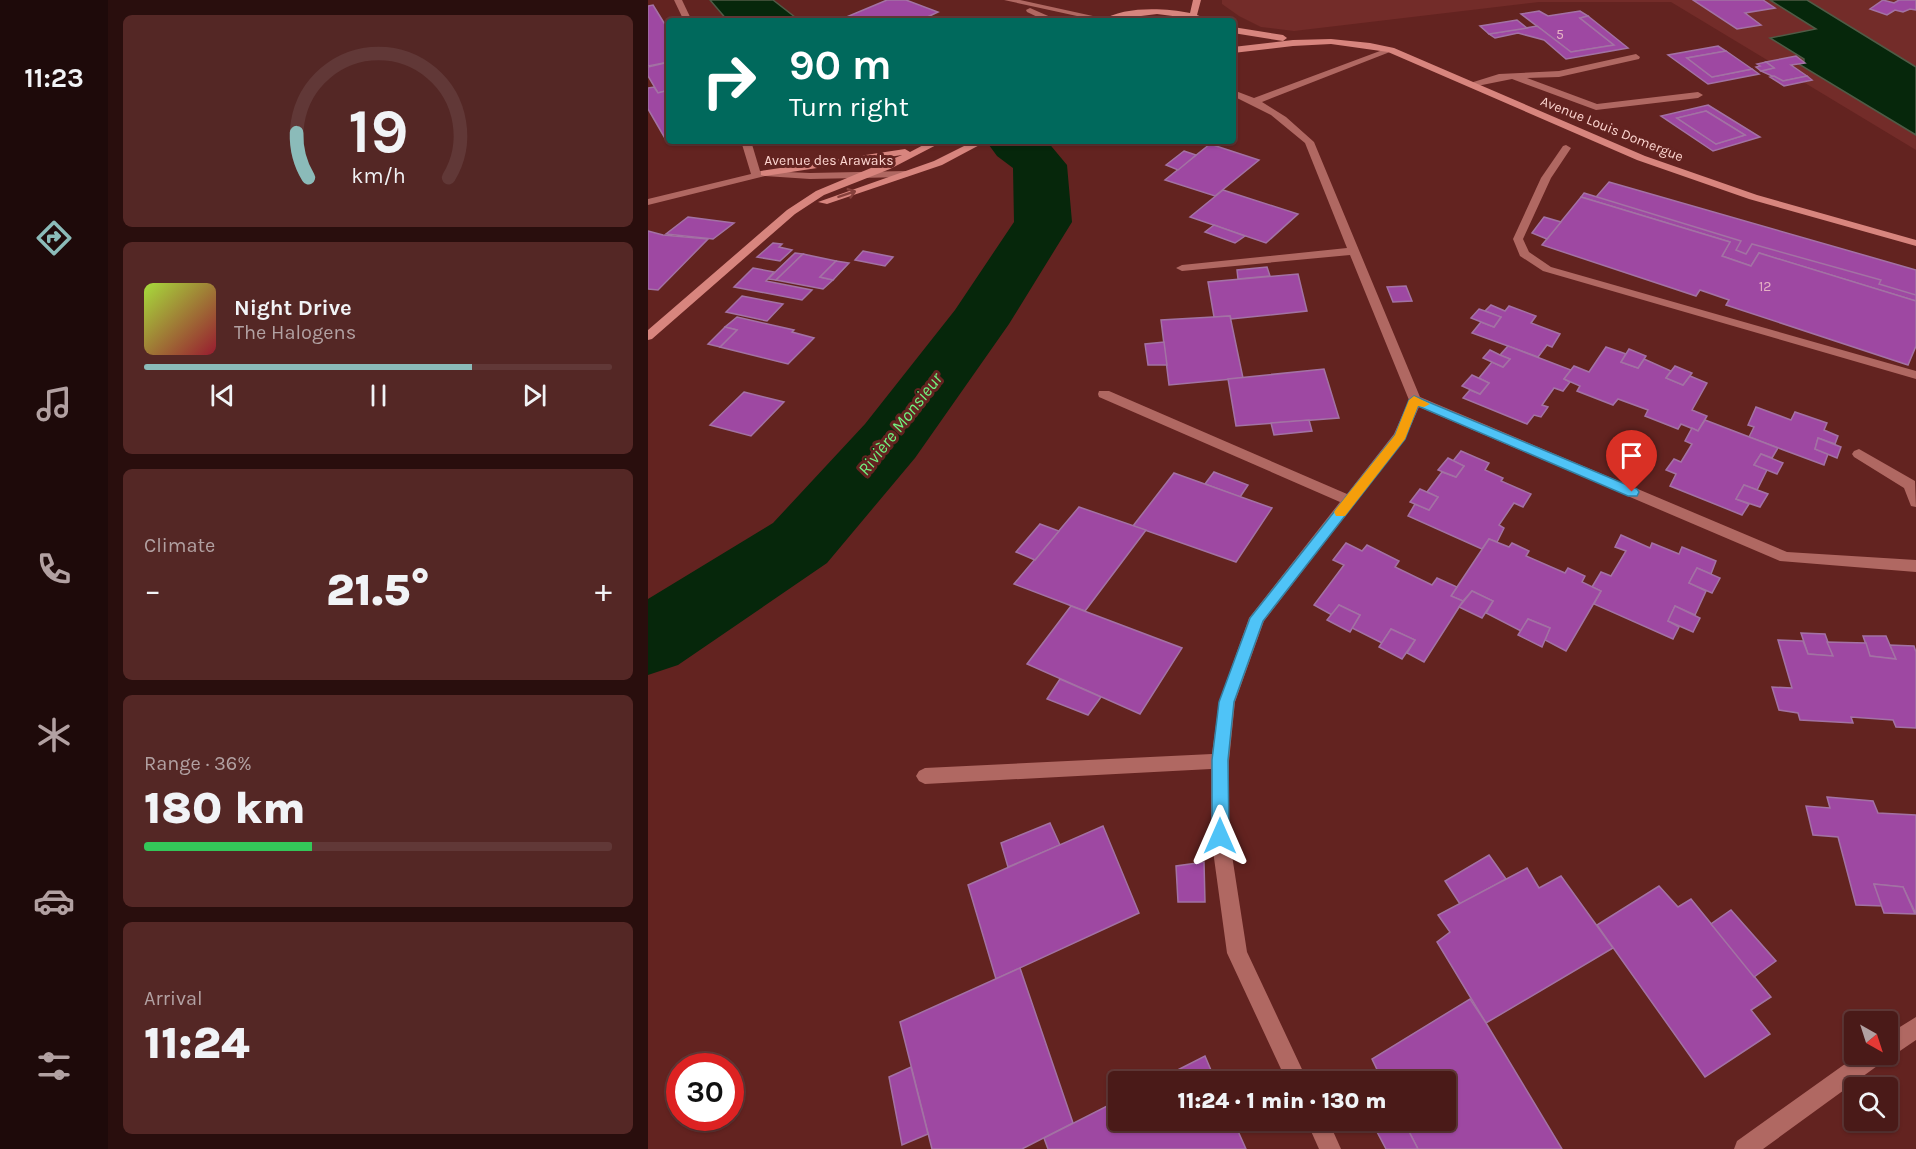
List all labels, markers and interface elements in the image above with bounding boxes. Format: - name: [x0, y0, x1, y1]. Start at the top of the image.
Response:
- house number: 5: [1556, 26, 1564, 43]
- text: 90 m: [789, 40, 892, 90]
- icon: right: [690, 42, 768, 120]
- text: 11:23: [24, 62, 84, 94]
- text: Turn right: [789, 91, 909, 123]
- street label: Avenue Louis Domergue: [1538, 93, 1686, 165]
- text: 19: [348, 95, 408, 168]
- street label: Avenue des Arawaks: [764, 152, 894, 169]
- text: km/h: [351, 163, 405, 188]
- one-way arrow: [837, 188, 856, 199]
- icon: directions: [33, 217, 75, 259]
- house number: 12: [1759, 278, 1771, 295]
- text: Night Drive: [234, 295, 352, 321]
- text: The Halogens: [234, 321, 356, 344]
- water label: Rivière Monsieur: [853, 368, 947, 480]
- icon: previous: [206, 379, 239, 412]
- icon: pause: [362, 379, 395, 412]
- icon: next: [518, 379, 551, 412]
- icon: music: [33, 383, 75, 425]
- pin: [1606, 430, 1657, 492]
- icon: arrive: [1615, 439, 1648, 472]
- text: Climate: [144, 534, 215, 557]
- icon: phone: [33, 548, 75, 590]
- text: 21.5°: [326, 564, 430, 616]
- text: −: [144, 571, 161, 609]
- text: +: [595, 571, 612, 609]
- icon: climate: [33, 714, 75, 756]
- text: Range · 36%: [144, 752, 252, 775]
- text: 180 km: [144, 782, 306, 834]
- position arrow: [1188, 804, 1252, 868]
- icon: car: [33, 880, 75, 922]
- text: Arrival: [144, 987, 203, 1010]
- north arrow: [1844, 1011, 1898, 1065]
- map controls: [1844, 1011, 1898, 1131]
- text: 11:24: [144, 1017, 249, 1069]
- icon: filters: [33, 1045, 75, 1087]
- speed limit sign: 30: [666, 1053, 744, 1131]
- button: search: [1844, 1077, 1898, 1131]
- text: 11:24 · 1 min · 130 m: [1178, 1088, 1386, 1114]

